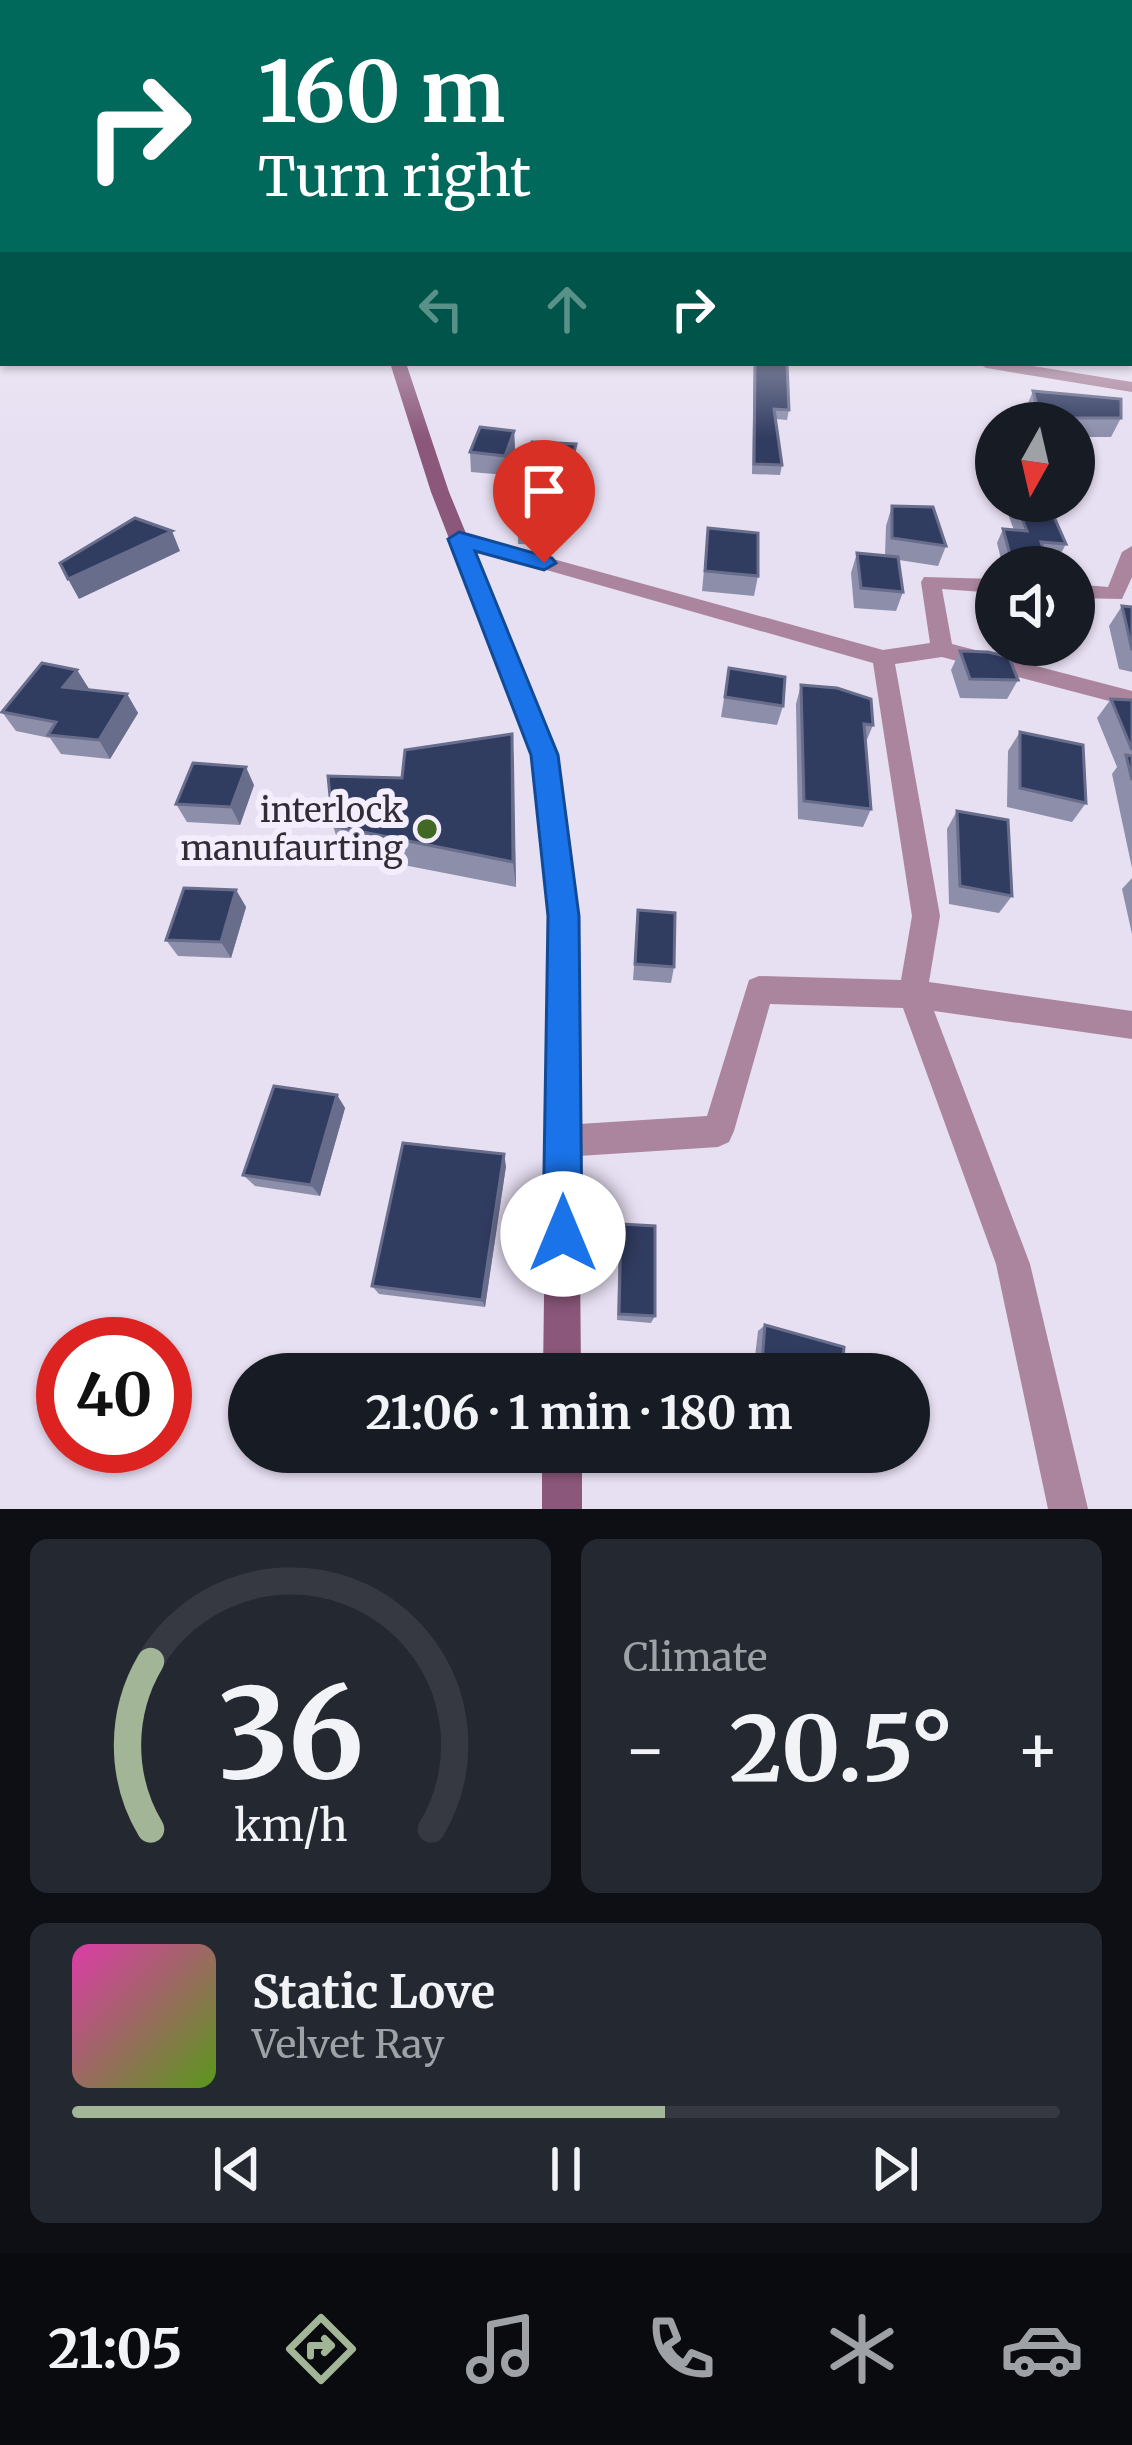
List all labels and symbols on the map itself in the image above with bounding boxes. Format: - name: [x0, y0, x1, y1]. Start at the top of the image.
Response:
- north arrow: [975, 402, 1095, 522]
- pin: [493, 440, 595, 563]
- place label: interlock manufaurting: [180, 790, 403, 869]
- marker: interlock manufaurting: [414, 816, 440, 842]
- position arrow: [500, 1171, 626, 1297]
- speed limit sign: 40: [36, 1317, 192, 1473]

